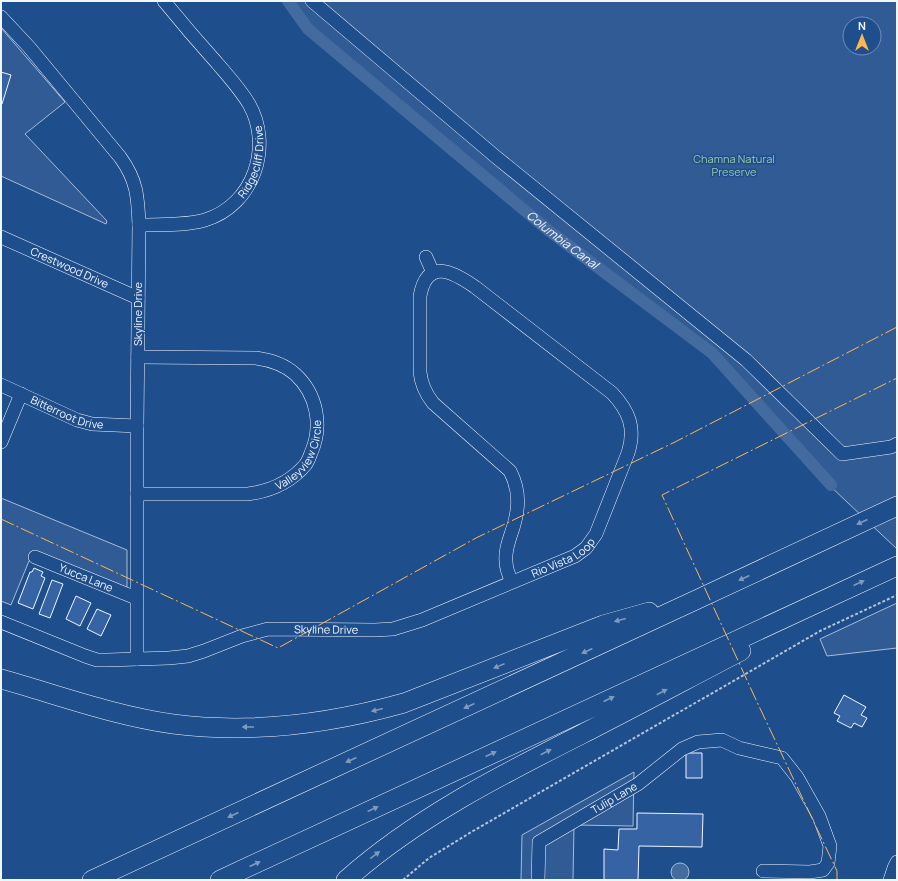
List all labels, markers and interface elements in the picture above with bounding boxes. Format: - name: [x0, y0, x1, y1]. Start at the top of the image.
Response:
- north arrow: [842, 16, 882, 56]
- text: N: [858, 18, 866, 33]
- street label: Ridgecliff Drive: [234, 124, 266, 201]
- park label: Chamna Natural Preserve: [693, 151, 775, 179]
- water label: Columbia Canal: [523, 207, 604, 274]
- street label: Crestwood Drive: [28, 243, 112, 291]
- street label: Skyline Drive: [130, 281, 145, 346]
- street label: Bitterroot Drive: [28, 392, 104, 432]
- street label: Valleyview Circle: [273, 419, 324, 493]
- one-way arrow: [856, 519, 867, 525]
- street label: Rio Vista Loop: [529, 534, 598, 580]
- street label: Yucca Lane: [57, 560, 116, 595]
- one-way arrow: [738, 575, 750, 581]
- one-way arrow: [853, 580, 865, 586]
- one-way arrow: [614, 617, 626, 623]
- street label: Skyline Drive: [294, 621, 359, 637]
- one-way arrow: [581, 648, 593, 654]
- one-way arrow: [492, 664, 504, 670]
- one-way arrow: [656, 689, 668, 696]
- one-way arrow: [603, 696, 614, 702]
- one-way arrow: [463, 702, 475, 709]
- one-way arrow: [370, 708, 383, 714]
- one-way arrow: [241, 724, 254, 730]
- one-way arrow: [541, 749, 552, 755]
- one-way arrow: [485, 751, 497, 757]
- one-way arrow: [345, 757, 357, 763]
- street label: Tulip Lane: [588, 778, 640, 817]
- one-way arrow: [367, 806, 379, 812]
- one-way arrow: [227, 812, 239, 818]
- one-way arrow: [370, 850, 381, 859]
- one-way arrow: [249, 861, 261, 867]

